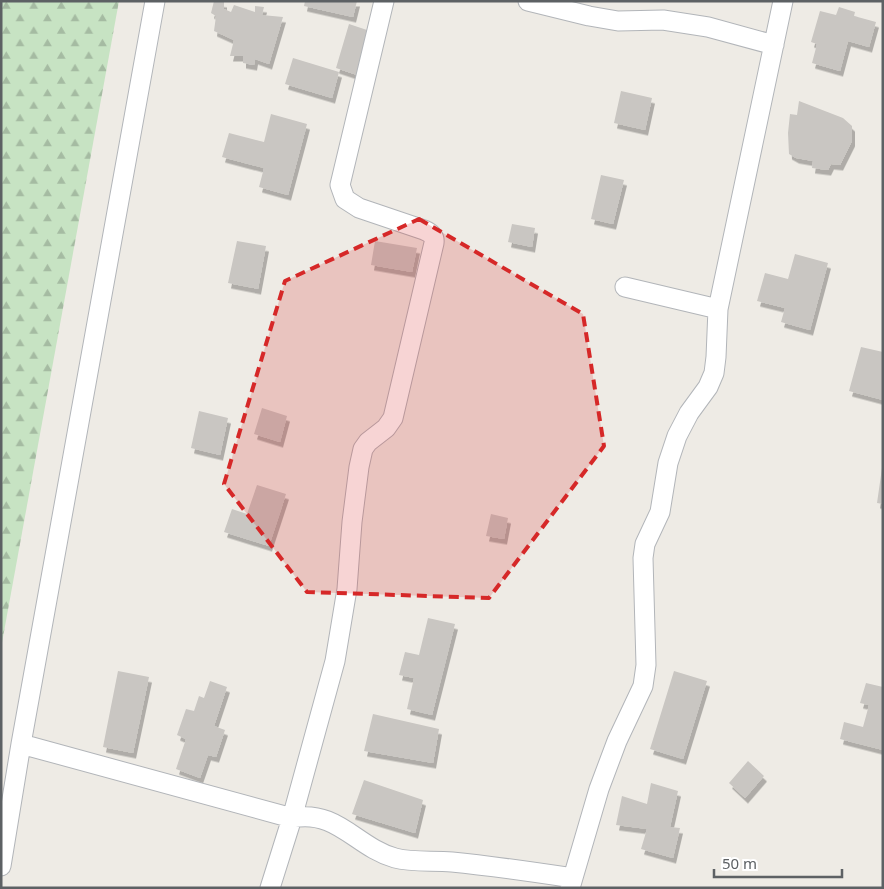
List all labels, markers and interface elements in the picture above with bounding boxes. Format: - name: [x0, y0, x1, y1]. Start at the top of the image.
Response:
- scale bar: [714, 846, 842, 878]
- text: 50 m: [722, 853, 757, 873]

